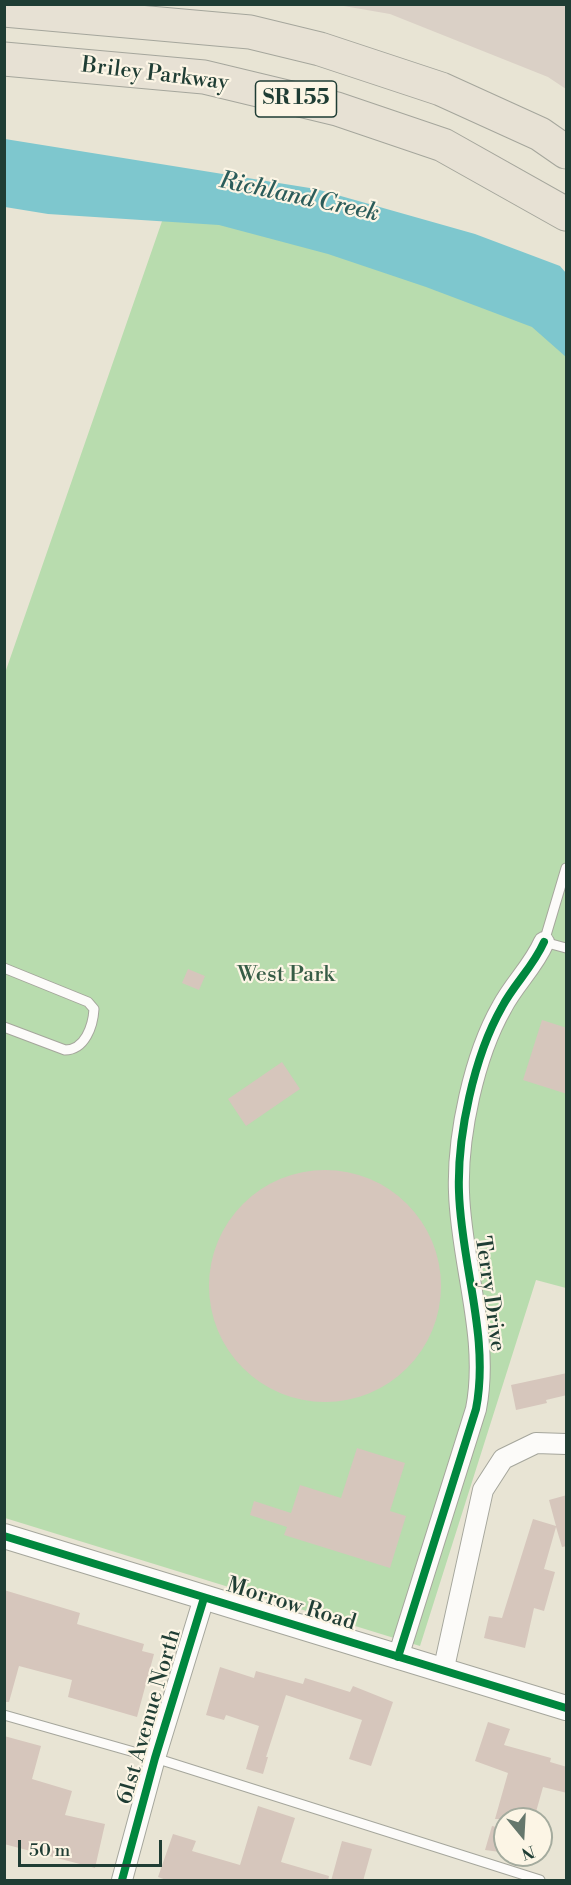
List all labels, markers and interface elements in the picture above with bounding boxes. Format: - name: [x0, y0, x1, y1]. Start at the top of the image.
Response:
- street label: Briley Parkway: [80, 53, 230, 97]
- road number: SR 155: [256, 81, 336, 117]
- water label: Richland Creek: [216, 167, 382, 229]
- park label: West Park: [237, 963, 335, 989]
- street label: Terry Drive: [468, 1235, 510, 1353]
- street label: Morrow Road: [223, 1573, 359, 1637]
- street label: 61st Avenue North: [112, 1626, 188, 1808]
- north arrow: [493, 1807, 553, 1867]
- scale bar: [21, 1828, 165, 1866]
- text: 50 m: [29, 1839, 70, 1862]
- text: N: [519, 1841, 537, 1864]

